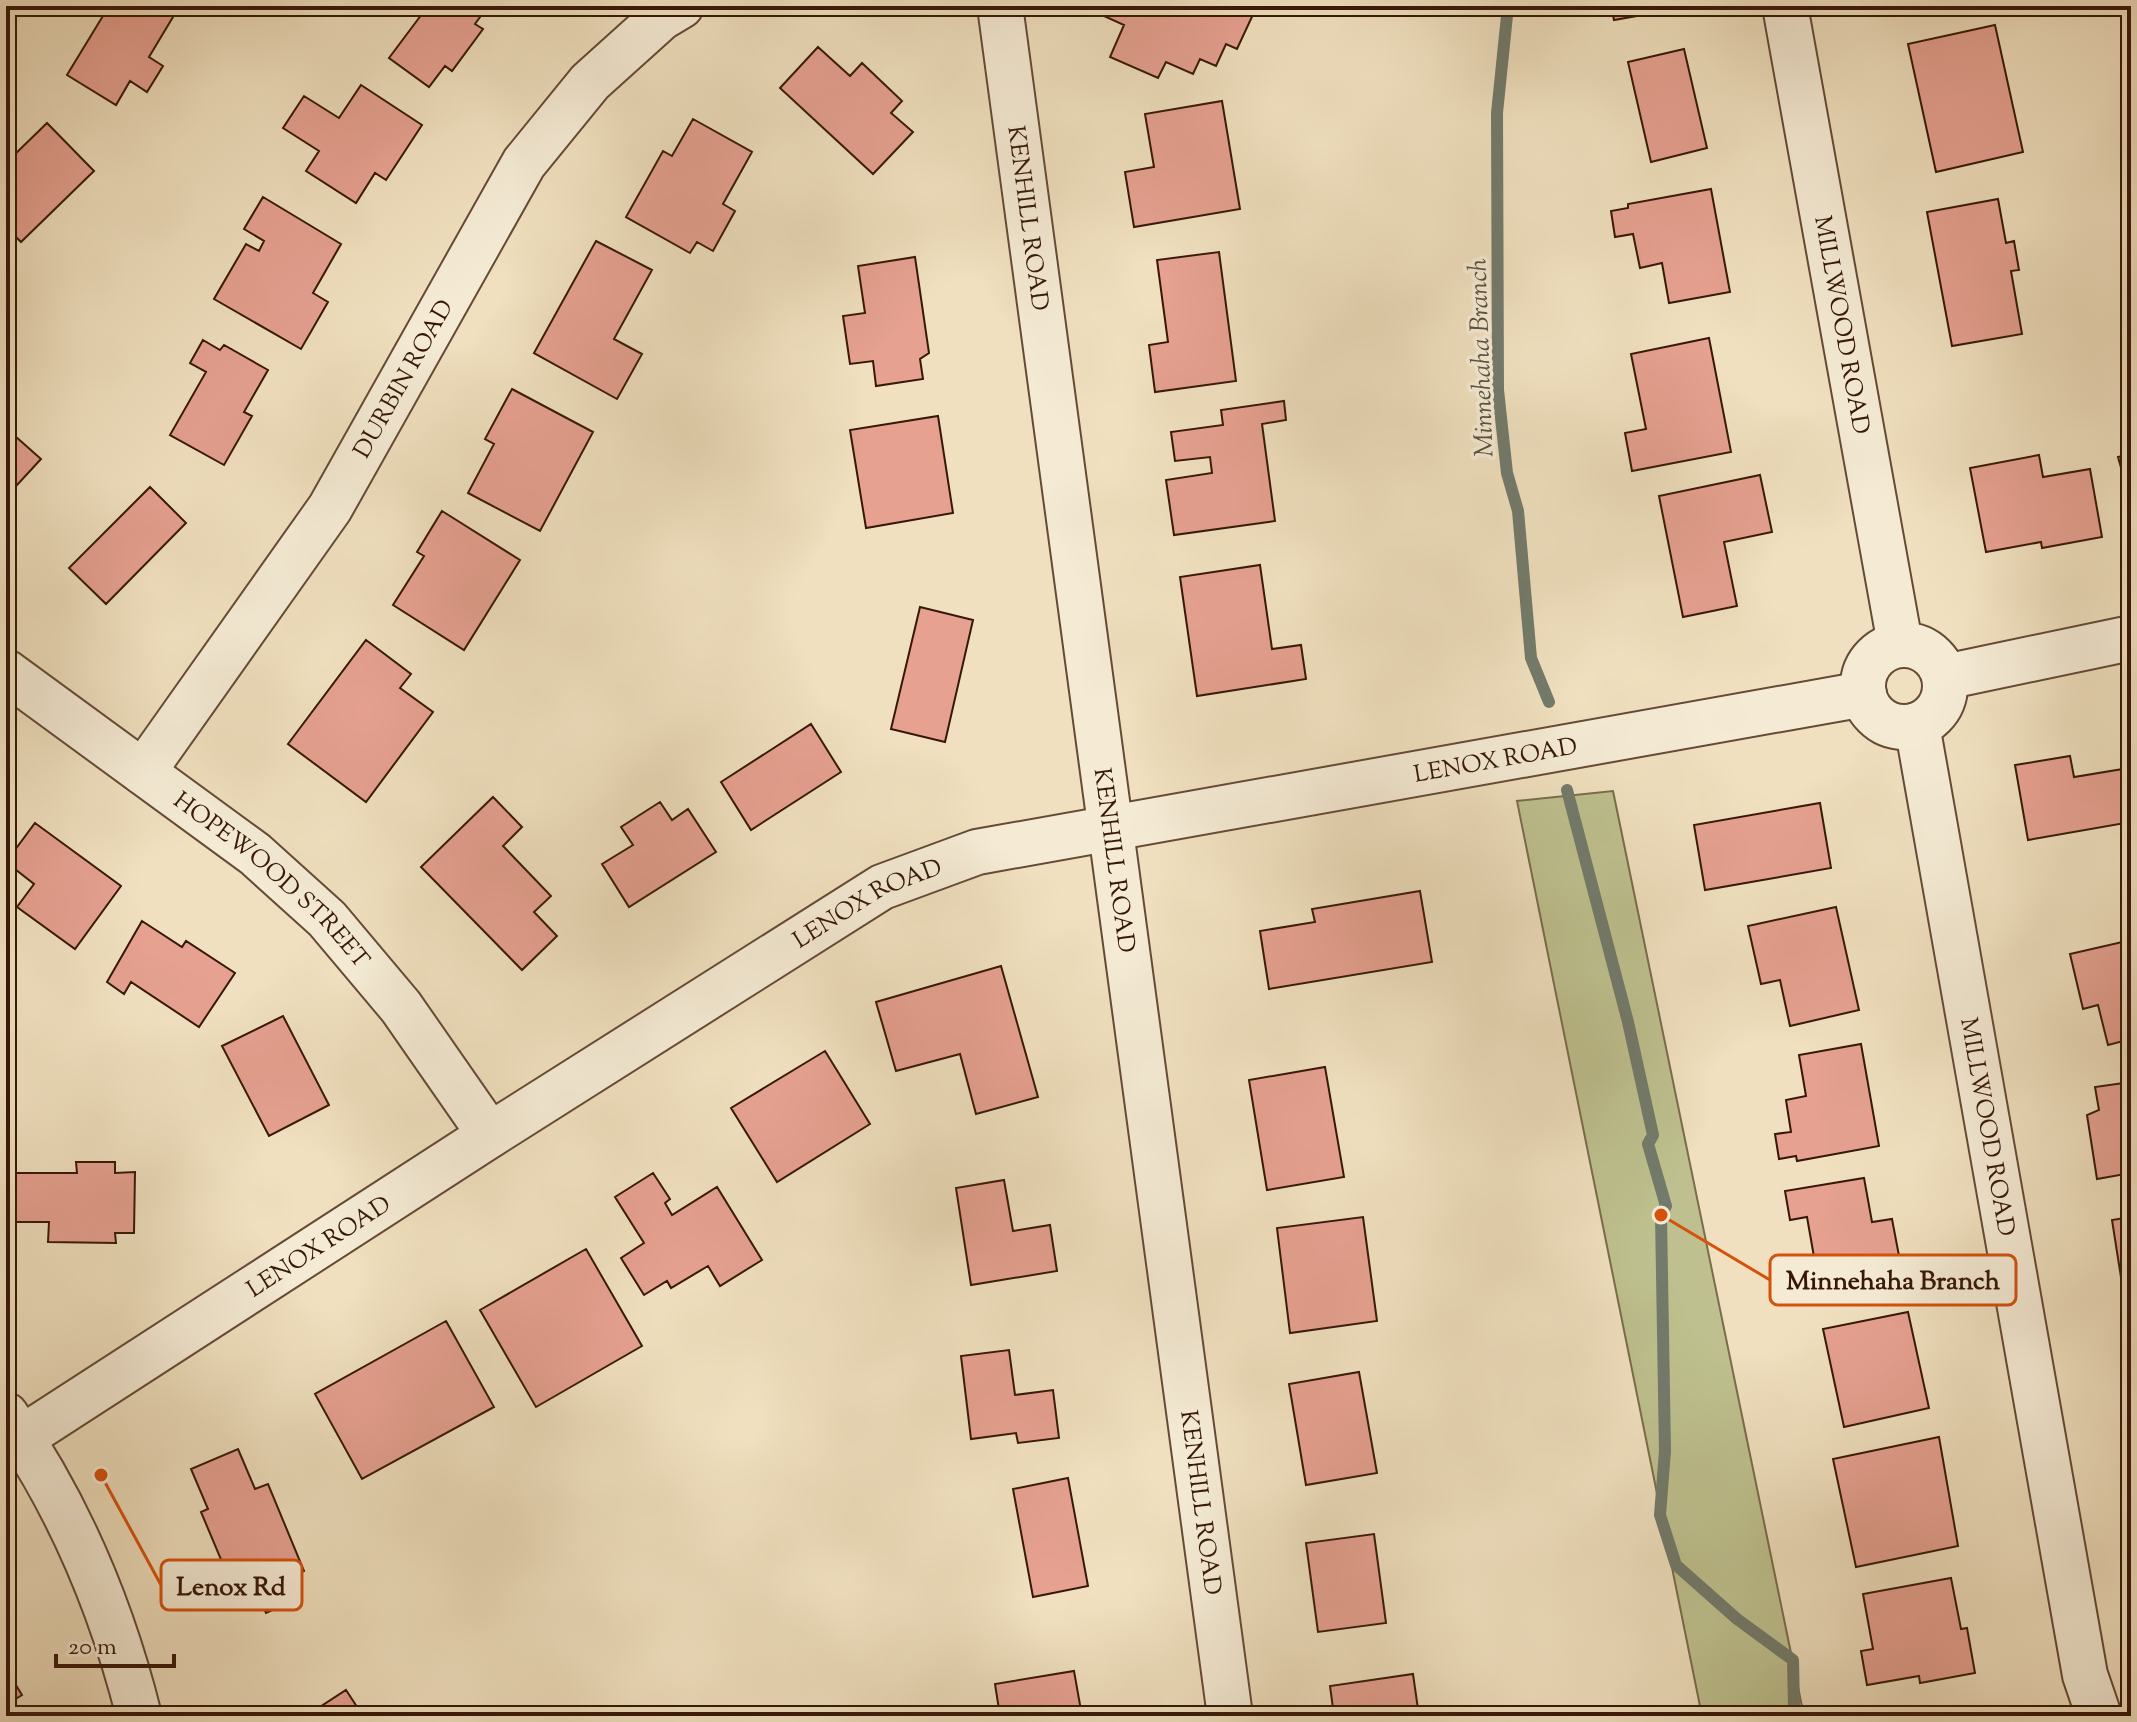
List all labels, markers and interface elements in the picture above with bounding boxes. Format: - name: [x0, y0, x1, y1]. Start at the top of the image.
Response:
- street label: KENHILL ROAD: [997, 124, 1056, 313]
- street label: MILLWOOD ROAD: [1804, 213, 1877, 437]
- water label: Minnehaha Branch: [1461, 258, 1504, 458]
- street label: DURBIN ROAD: [346, 294, 463, 465]
- street label: LENOX ROAD: [1411, 730, 1580, 793]
- street label: KENHILL ROAD: [1084, 766, 1142, 955]
- street label: HOPEWOOD STREET: [166, 785, 377, 977]
- street label: LENOX ROAD: [787, 851, 947, 958]
- street label: MILLWOOD ROAD: [1950, 1015, 2022, 1239]
- street label: LENOX ROAD: [241, 1188, 398, 1307]
- callout: Minnehaha Branch: [1770, 1255, 2016, 1305]
- text: Minnehaha Branch: [1786, 1264, 2001, 1301]
- street label: KENHILL ROAD: [1170, 1408, 1229, 1597]
- callout: Lenox Rd: [161, 1560, 302, 1610]
- text: Lenox Rd: [176, 1570, 286, 1607]
- scale bar: [56, 1618, 174, 1668]
- text: 20 m: [68, 1631, 117, 1665]

